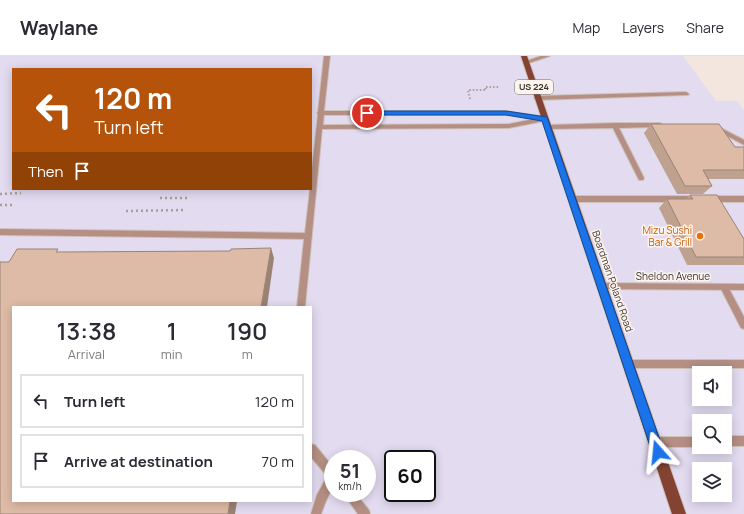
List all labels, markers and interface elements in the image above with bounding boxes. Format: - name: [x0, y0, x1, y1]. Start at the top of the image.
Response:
- text: Waylane: [20, 15, 98, 41]
- text: Map: [572, 18, 600, 37]
- text: Layers: [622, 18, 664, 37]
- text: Share: [686, 18, 724, 37]
- text: 120 m: [94, 79, 172, 117]
- road number: US 224: [515, 80, 553, 94]
- icon: left: [28, 84, 80, 136]
- pin: [350, 96, 384, 130]
- icon: arrive: [356, 102, 378, 124]
- text: Turn left: [94, 115, 164, 139]
- icon: arrive: [71, 160, 93, 182]
- text: Then: [28, 161, 63, 182]
- place label: Mizu Sushi Bar & Grill: [642, 223, 692, 249]
- street label: Boardman Poland Road: [589, 228, 637, 334]
- marker: Mizu Sushi Bar & Grill: [695, 231, 705, 241]
- street label: Sheldon Avenue: [636, 269, 710, 283]
- text: 13:38: [56, 314, 116, 347]
- text: 1: [167, 314, 177, 347]
- text: 190: [227, 314, 268, 347]
- text: Arrival: [68, 345, 105, 363]
- text: min: [161, 345, 183, 363]
- text: m: [242, 345, 253, 363]
- map controls: [692, 366, 732, 502]
- button: sound: [692, 366, 732, 406]
- icon: left: [30, 390, 52, 412]
- text: Turn left: [64, 391, 126, 412]
- text: 120 m: [255, 391, 294, 412]
- button: search: [692, 414, 732, 454]
- position arrow: [637, 431, 679, 473]
- icon: arrive: [30, 450, 52, 472]
- speed limit sign: 60: [384, 450, 436, 502]
- text: Arrive at destination: [64, 451, 213, 472]
- text: 70 m: [262, 451, 294, 472]
- text: 51: [340, 457, 360, 484]
- button: layers: [692, 462, 732, 502]
- text: km/h: [338, 479, 362, 493]

